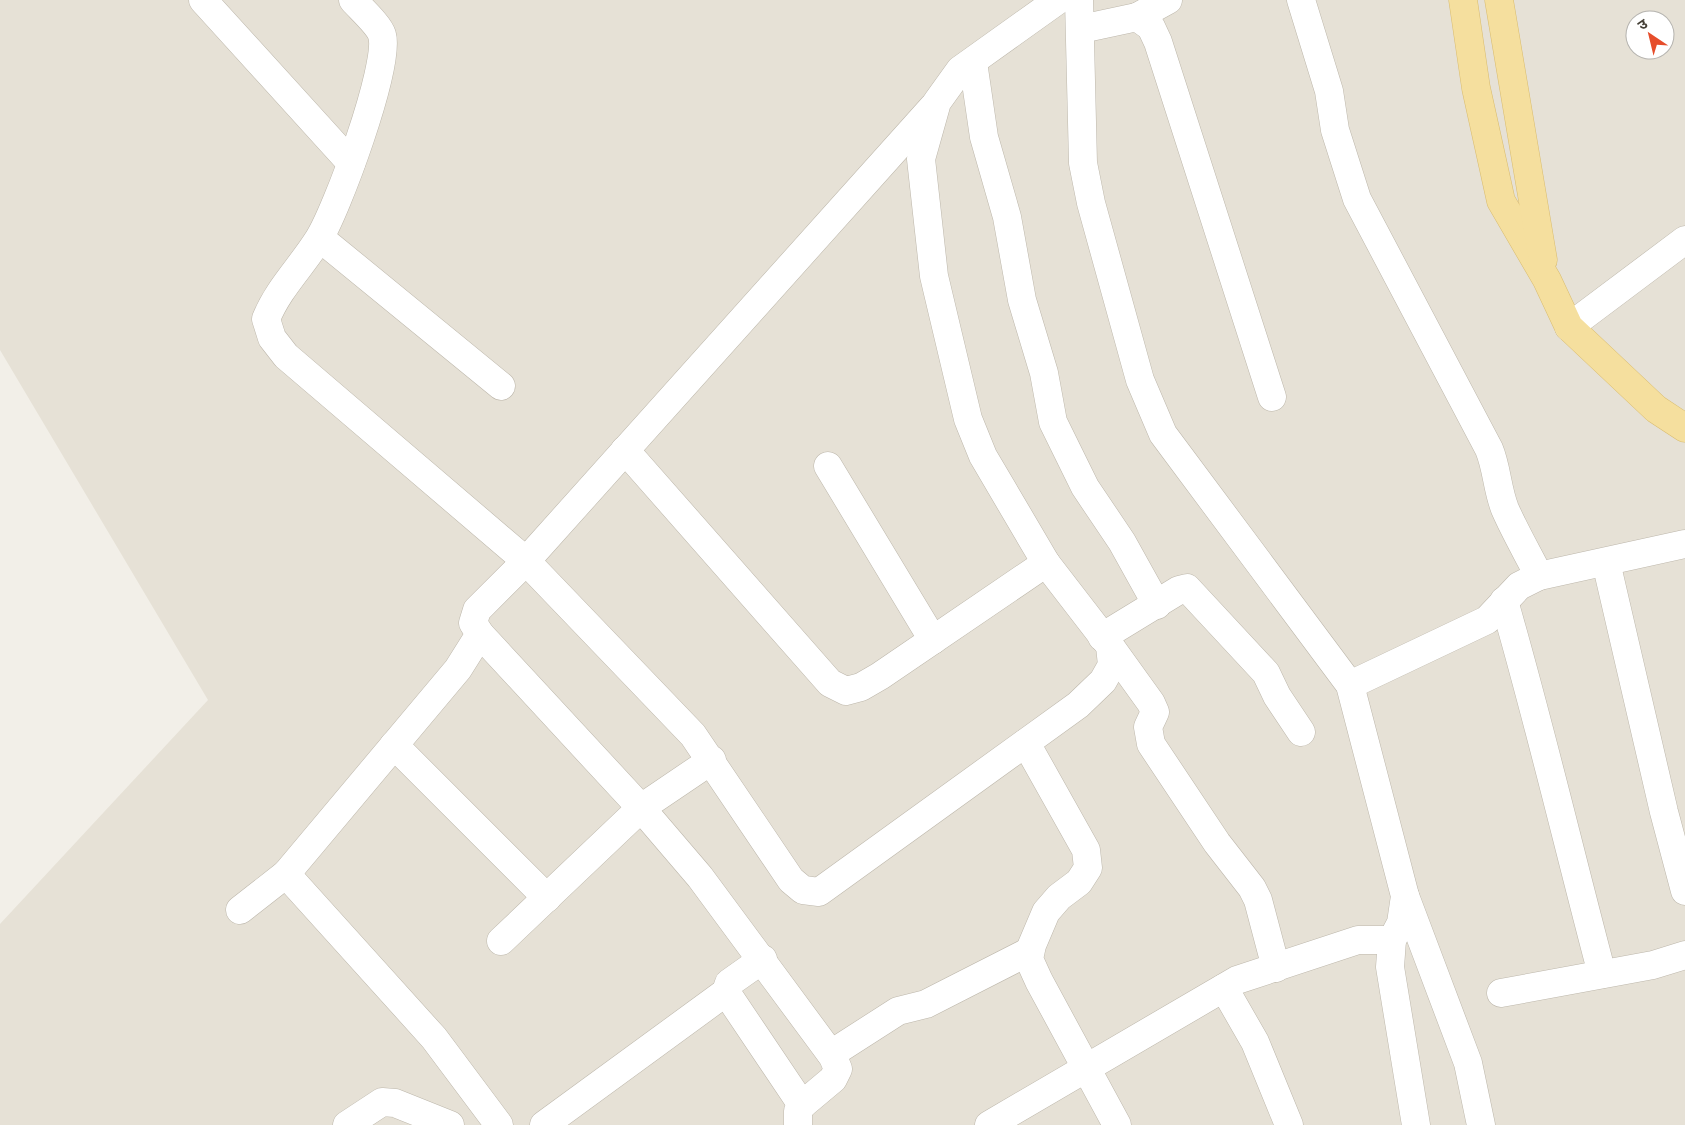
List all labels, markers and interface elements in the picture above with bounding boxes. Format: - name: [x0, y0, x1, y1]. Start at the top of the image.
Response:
- north arrow: [1625, 10, 1675, 60]
- text: उ: [1635, 15, 1652, 34]

